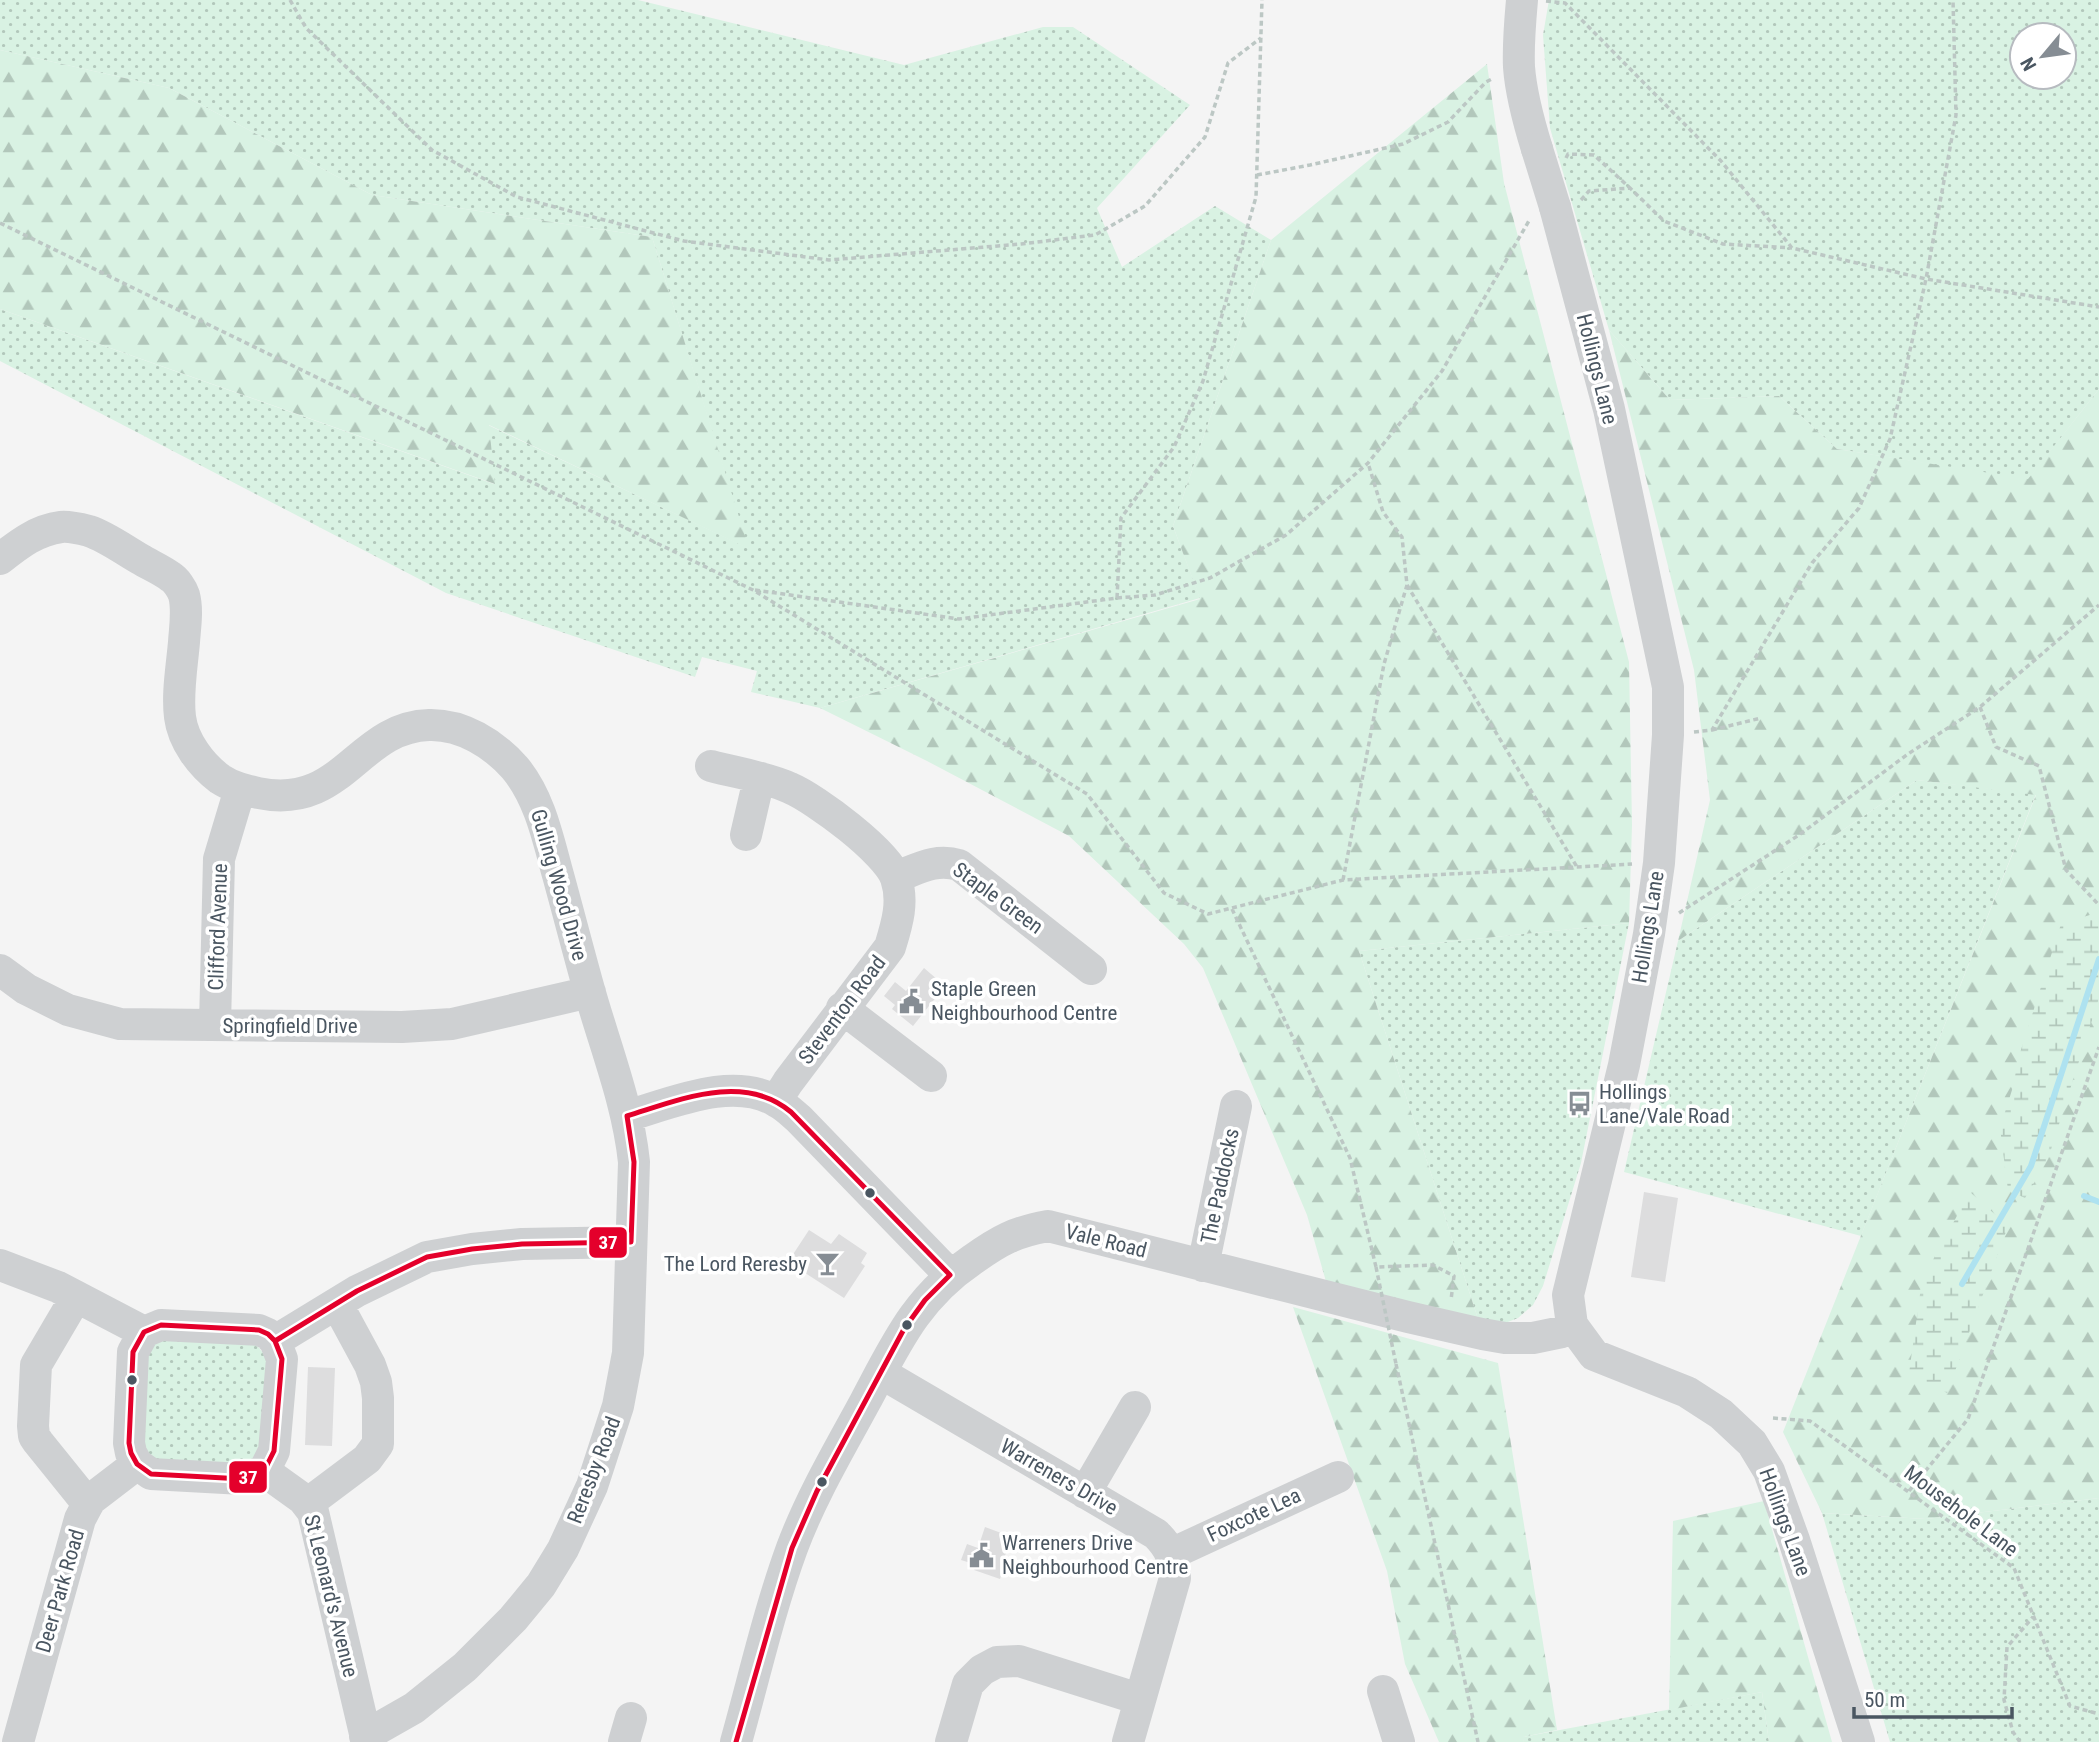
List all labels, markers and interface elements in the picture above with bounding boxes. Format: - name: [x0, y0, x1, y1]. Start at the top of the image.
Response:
- north arrow: [2008, 21, 2078, 91]
- text: N: [2016, 53, 2041, 75]
- street label: Hollings Lane: [1572, 311, 1622, 427]
- street label: Gulling Wood Drive: [526, 807, 592, 964]
- street label: Staple Green: [948, 857, 1048, 939]
- street label: Clifford Avenue: [204, 863, 232, 991]
- street label: Hollings Lane: [1627, 869, 1669, 985]
- street label: Steventon Road: [793, 951, 891, 1069]
- place label: Staple Green Neighbourhood Centre: [931, 977, 1117, 1025]
- public building icon: Staple Green Neighbourhood Centre: [897, 987, 925, 1015]
- street label: Springfield Drive: [222, 1014, 358, 1038]
- place label: Hollings Lane/Vale Road: [1599, 1080, 1730, 1128]
- bus stop icon: Hollings Lane/Vale Road: [1565, 1090, 1593, 1118]
- street label: The Paddocks: [1196, 1126, 1244, 1246]
- unlabelled marker: [863, 1186, 877, 1200]
- street label: Vale Road: [1063, 1219, 1149, 1263]
- line badge: 37: [588, 1226, 628, 1259]
- text: 37: [598, 1231, 618, 1254]
- bar icon: The Lord Reresby: [813, 1250, 841, 1278]
- place label: The Lord Reresby: [664, 1252, 807, 1276]
- unlabelled marker: [900, 1318, 914, 1332]
- unlabelled marker: [125, 1373, 139, 1387]
- street label: Reresby Road: [563, 1413, 625, 1527]
- street label: Warreners Drive: [996, 1434, 1122, 1520]
- line badge: 37: [228, 1460, 268, 1494]
- street label: Mousehole Lane: [1899, 1460, 2023, 1562]
- street label: Hollings Lane: [1754, 1465, 1816, 1579]
- text: 37: [238, 1466, 258, 1489]
- unlabelled marker: [815, 1475, 829, 1489]
- street label: Foxcote Lea: [1204, 1483, 1304, 1547]
- street label: St Leonard's Avenue: [299, 1512, 363, 1680]
- street label: Deer Park Road: [31, 1526, 89, 1656]
- place label: Warreners Drive Neighbourhood Centre: [1002, 1531, 1188, 1579]
- public building icon: Warreners Drive Neighbourhood Centre: [968, 1541, 996, 1569]
- scale bar: [1854, 1676, 2011, 1720]
- text: 50 m: [1864, 1688, 1905, 1712]

